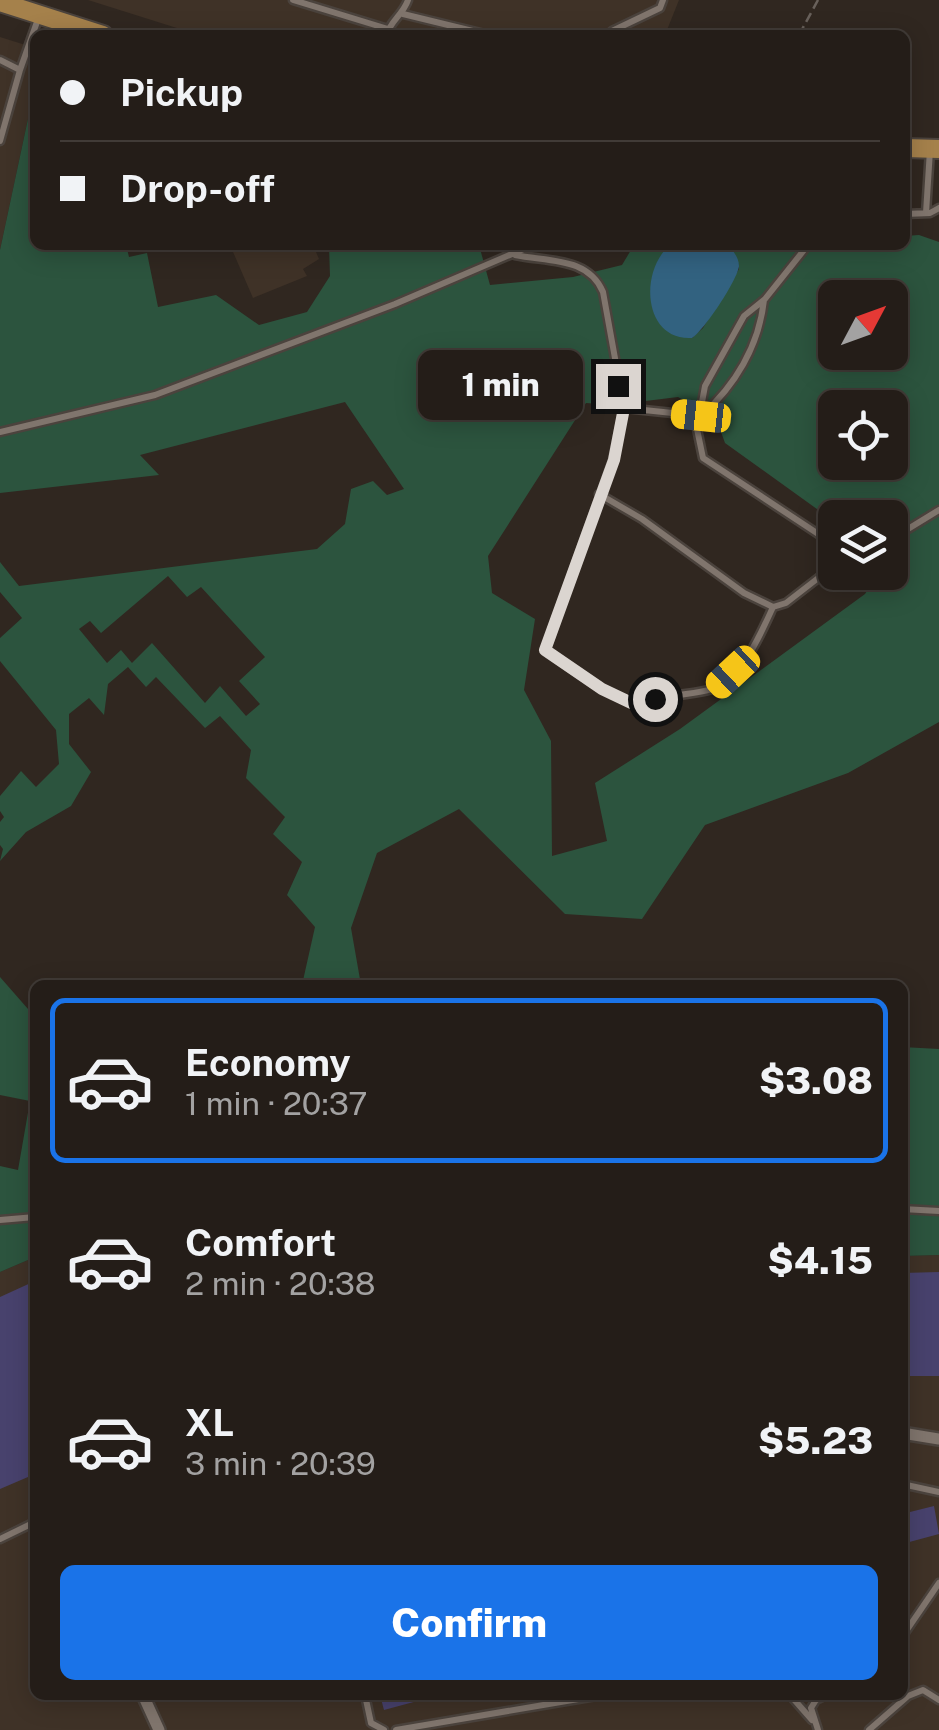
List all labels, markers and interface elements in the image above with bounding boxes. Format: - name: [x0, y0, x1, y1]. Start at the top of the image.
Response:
- text: Pickup: [120, 70, 243, 115]
- text: Drop-off: [120, 166, 275, 211]
- north arrow: [818, 280, 908, 370]
- map controls: [818, 280, 908, 590]
- callout: 1 min: [418, 351, 583, 421]
- route end: [596, 364, 641, 409]
- text: 1 min: [461, 366, 540, 403]
- button: locate: [818, 390, 908, 480]
- car: [670, 398, 732, 434]
- button: layers: [818, 500, 908, 590]
- car: [701, 641, 765, 703]
- route start: [633, 677, 678, 722]
- icon: car: [65, 1036, 155, 1126]
- text: Economy: [185, 1040, 351, 1085]
- text: $3.08: [759, 1058, 873, 1103]
- text: 1 min · 20:37: [185, 1085, 367, 1122]
- icon: car: [65, 1216, 155, 1306]
- text: Comfort: [185, 1220, 336, 1265]
- text: $4.15: [767, 1238, 873, 1283]
- text: 2 min · 20:38: [185, 1265, 375, 1302]
- icon: car: [65, 1396, 155, 1486]
- text: XL: [185, 1400, 234, 1445]
- text: $5.23: [758, 1418, 873, 1463]
- text: 3 min · 20:39: [185, 1445, 376, 1482]
- button: Confirm: [60, 1565, 878, 1680]

